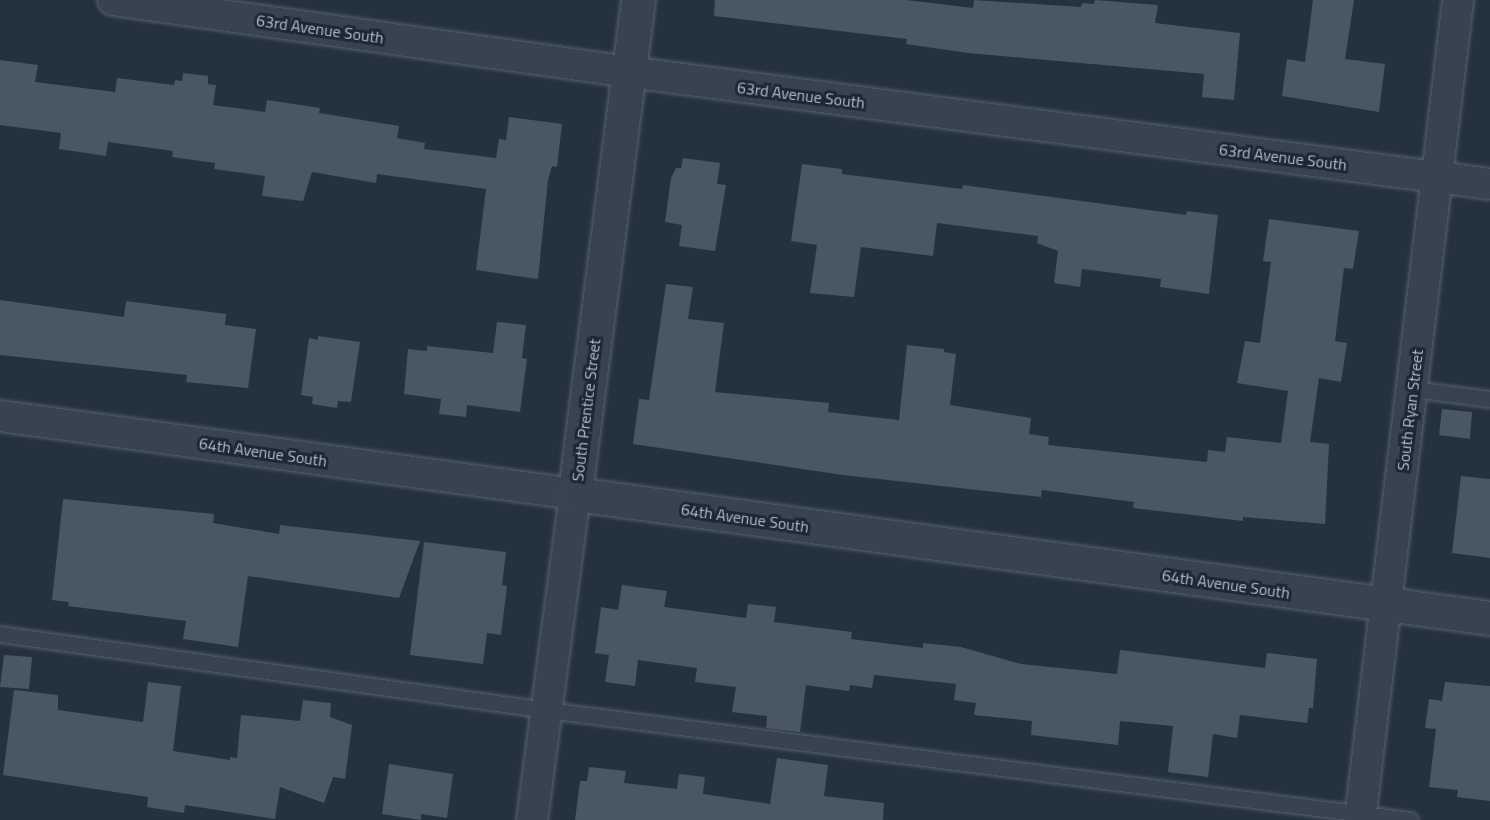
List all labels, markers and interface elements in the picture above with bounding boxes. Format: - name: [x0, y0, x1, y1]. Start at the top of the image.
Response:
- street label: 63rd Avenue South: [255, 11, 385, 47]
- street label: 63rd Avenue South: [736, 78, 866, 112]
- street label: 63rd Avenue South: [1218, 140, 1348, 174]
- street label: South Prentice Street: [568, 338, 604, 482]
- street label: South Ryan Street: [1393, 348, 1427, 472]
- street label: 64th Avenue South: [198, 434, 328, 470]
- street label: 64th Avenue South: [680, 500, 810, 536]
- street label: 64th Avenue South: [1161, 566, 1291, 602]

